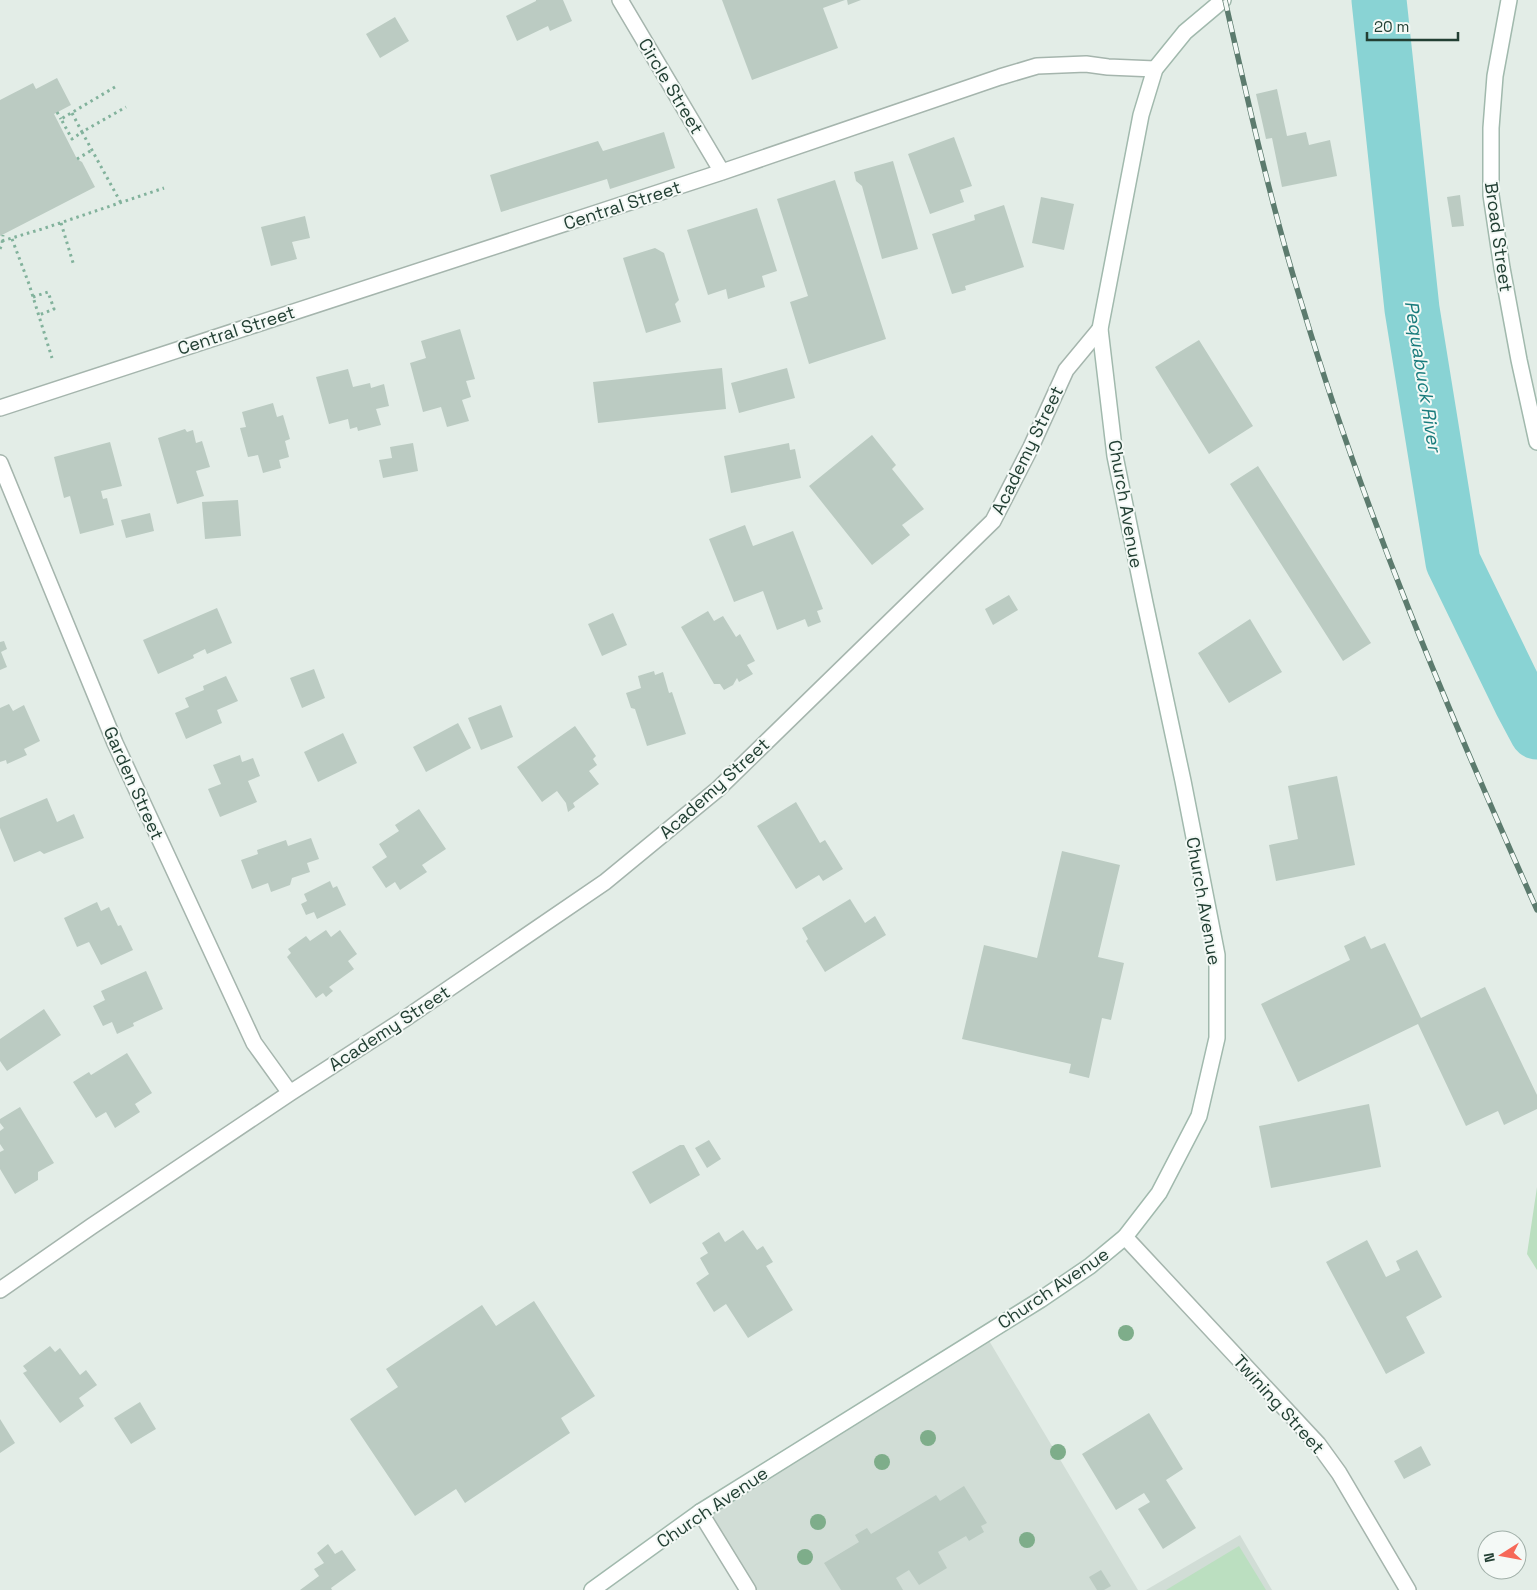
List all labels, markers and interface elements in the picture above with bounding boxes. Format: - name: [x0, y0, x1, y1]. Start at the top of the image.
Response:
- scale bar: [1367, 10, 1458, 42]
- text: 20 m: [1374, 17, 1409, 36]
- street label: Circle Street: [633, 34, 709, 138]
- street label: Central Street: [560, 175, 684, 235]
- street label: Broad Street: [1480, 181, 1518, 293]
- water label: Pequabuck River: [1399, 299, 1448, 455]
- street label: Central Street: [174, 300, 298, 360]
- street label: Academy Street: [986, 382, 1068, 518]
- street label: Church Avenue: [1103, 438, 1149, 570]
- street label: Garden Street: [99, 723, 169, 843]
- street label: Academy Street: [654, 732, 774, 844]
- street label: Church Avenue: [1181, 835, 1227, 967]
- street label: Academy Street: [324, 980, 454, 1076]
- street label: Church Avenue: [993, 1242, 1113, 1334]
- street label: Twining Street: [1228, 1350, 1330, 1458]
- street label: Church Avenue: [652, 1461, 772, 1553]
- north arrow: [1477, 1530, 1527, 1580]
- text: N: [1480, 1551, 1499, 1564]

